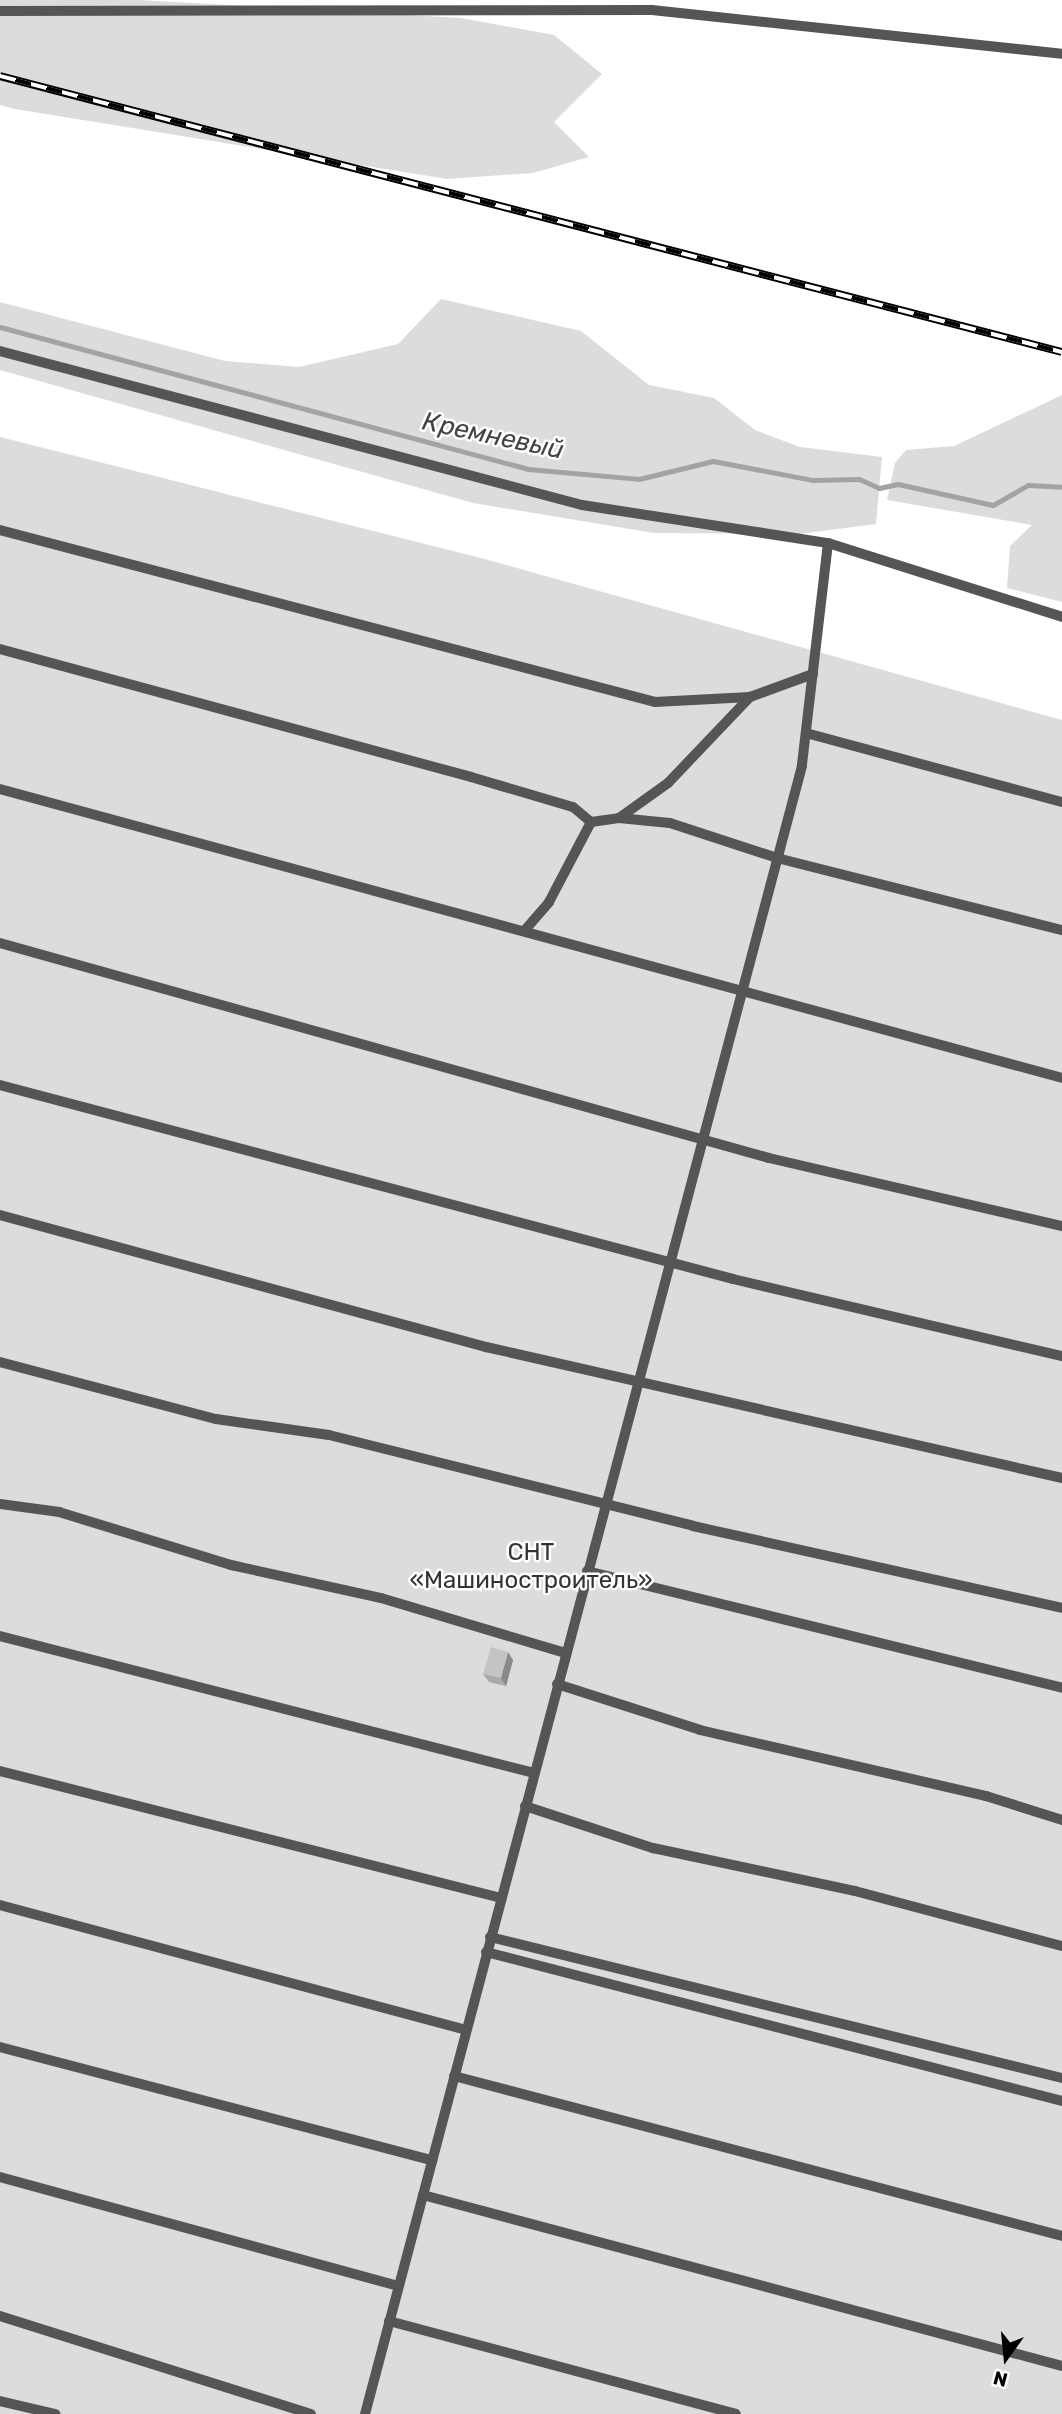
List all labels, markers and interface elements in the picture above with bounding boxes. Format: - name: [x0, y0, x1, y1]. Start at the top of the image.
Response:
- water label: Кремневый: [420, 406, 566, 466]
- park label: СНТ «Машиностроитель»: [409, 1539, 653, 1595]
- north arrow: [971, 2323, 1041, 2393]
- text: N: [991, 2366, 1010, 2392]

